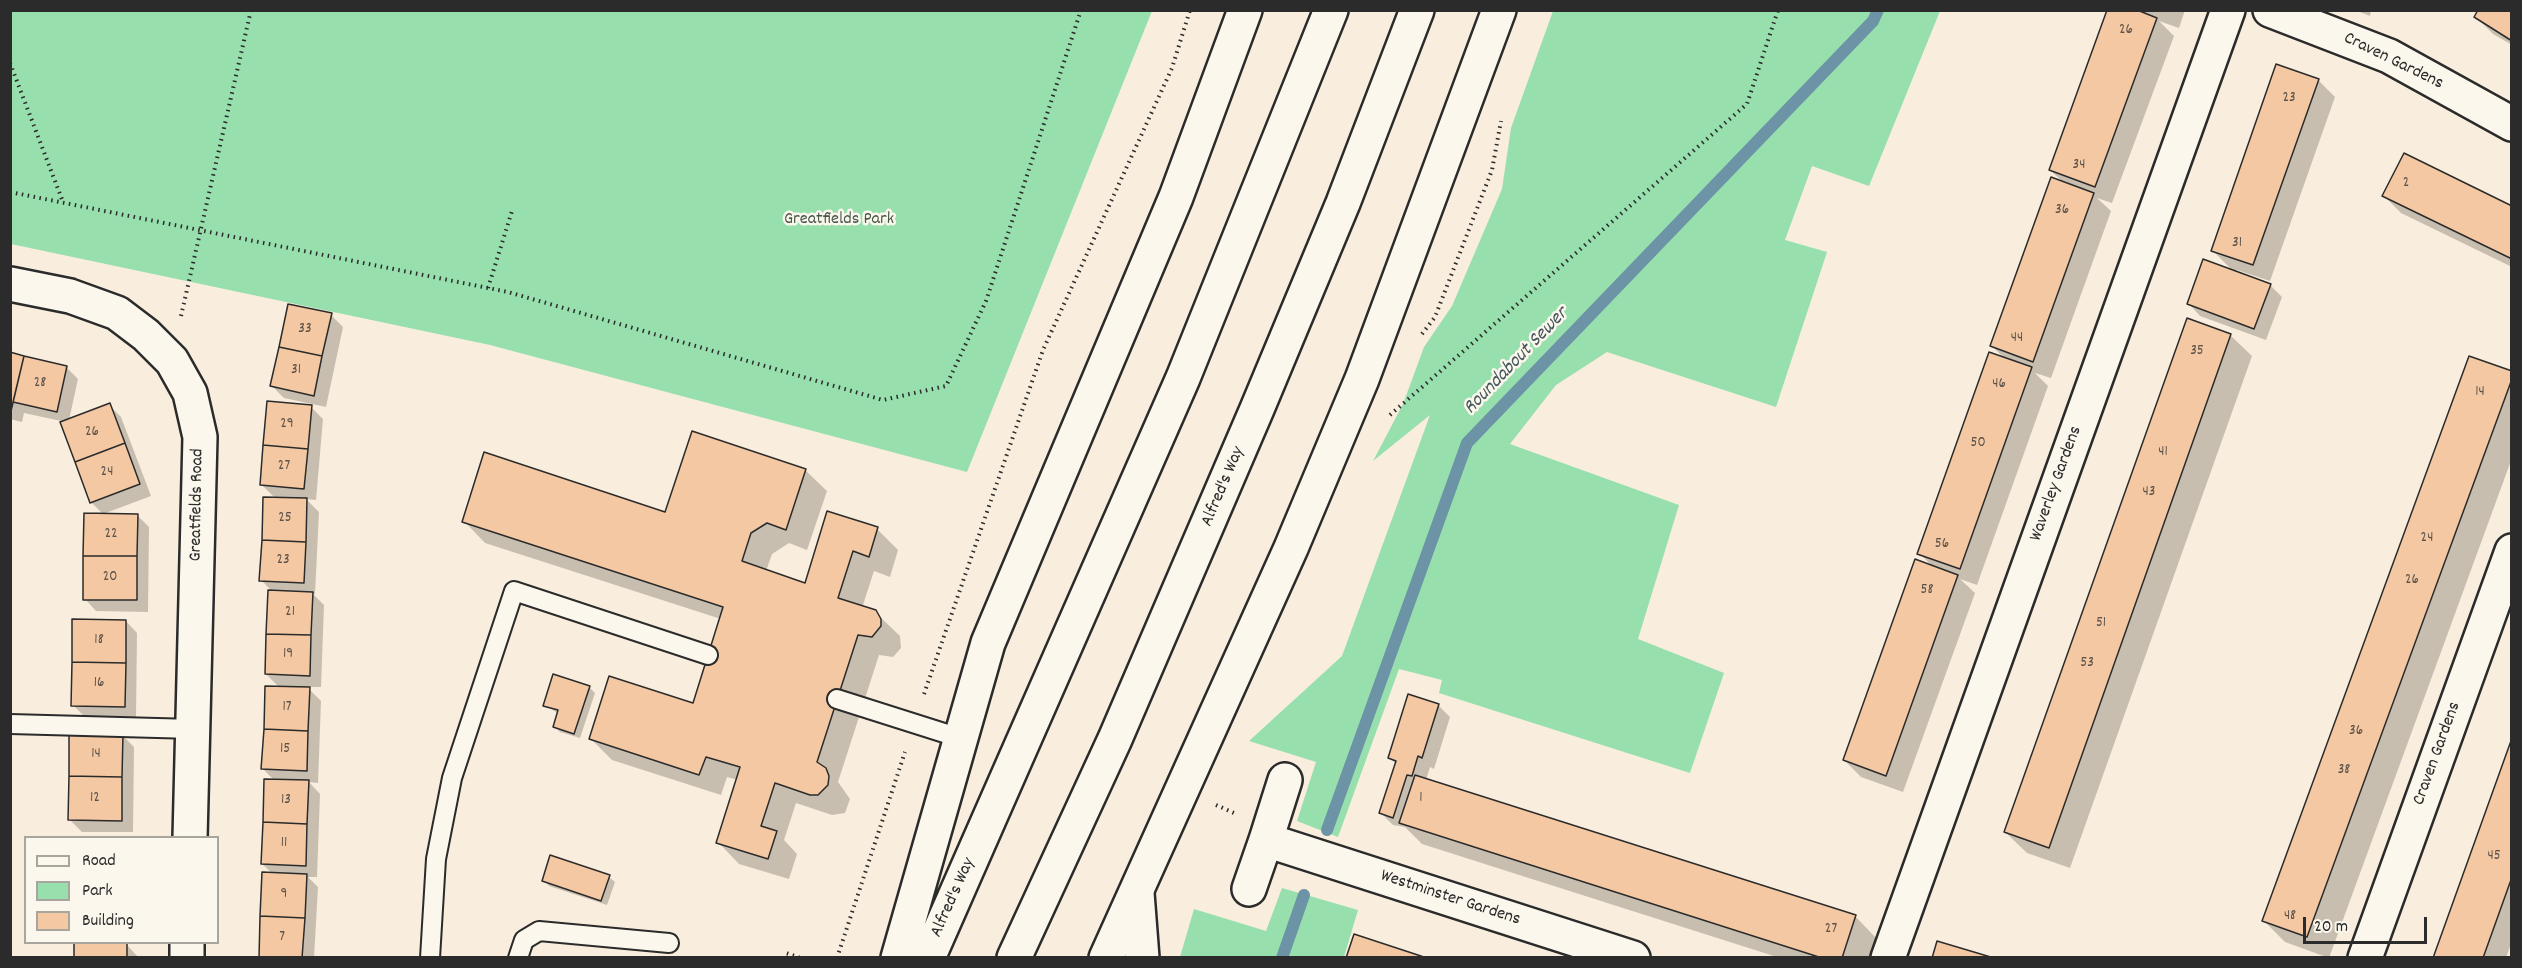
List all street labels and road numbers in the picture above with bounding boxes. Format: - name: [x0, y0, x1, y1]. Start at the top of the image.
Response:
- street label: Craven Gardens: [2340, 29, 2446, 95]
- street label: Waverley Gardens: [2026, 423, 2088, 545]
- street label: Alfred's Way: [1197, 444, 1251, 530]
- street label: Greatfields Road: [186, 448, 210, 562]
- street label: Craven Gardens: [2409, 699, 2467, 809]
- street label: Alfred's Way: [927, 855, 981, 941]
- street label: Westminster Gardens: [1377, 866, 1523, 932]

